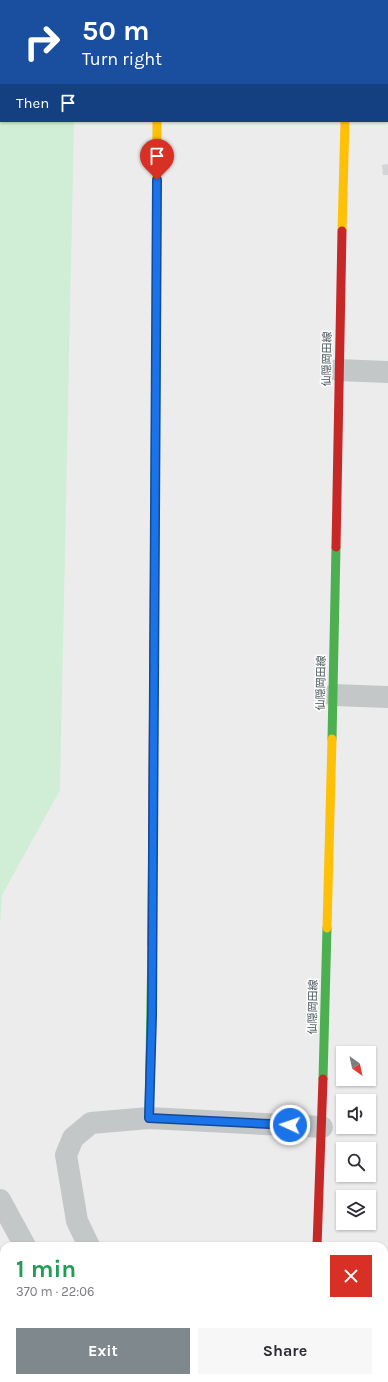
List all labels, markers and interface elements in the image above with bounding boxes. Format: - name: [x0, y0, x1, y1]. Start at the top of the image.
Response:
- text: 50 m: [82, 14, 150, 47]
- icon: right: [16, 16, 68, 68]
- text: Turn right: [82, 48, 162, 70]
- icon: arrive: [57, 92, 79, 114]
- text: Then: [16, 94, 49, 112]
- pin: [140, 139, 174, 180]
- icon: arrive: [146, 145, 168, 167]
- street label: 仙隠岡田線: [320, 331, 334, 387]
- street label: 仙隠岡田線: [314, 655, 328, 711]
- street label: 仙隠岡田線: [306, 979, 320, 1035]
- north arrow: [336, 1046, 376, 1086]
- map controls: [336, 1046, 376, 1230]
- button: sound: [336, 1094, 376, 1134]
- position arrow: [269, 1104, 311, 1146]
- button: search: [336, 1142, 376, 1182]
- button: layers: [336, 1190, 376, 1230]
- text: 1 min: [16, 1255, 76, 1283]
- button: close: [330, 1255, 372, 1297]
- text: 370 m · 22:06: [16, 1284, 94, 1299]
- button: Exit: [16, 1328, 190, 1374]
- button: Share: [198, 1328, 372, 1374]

